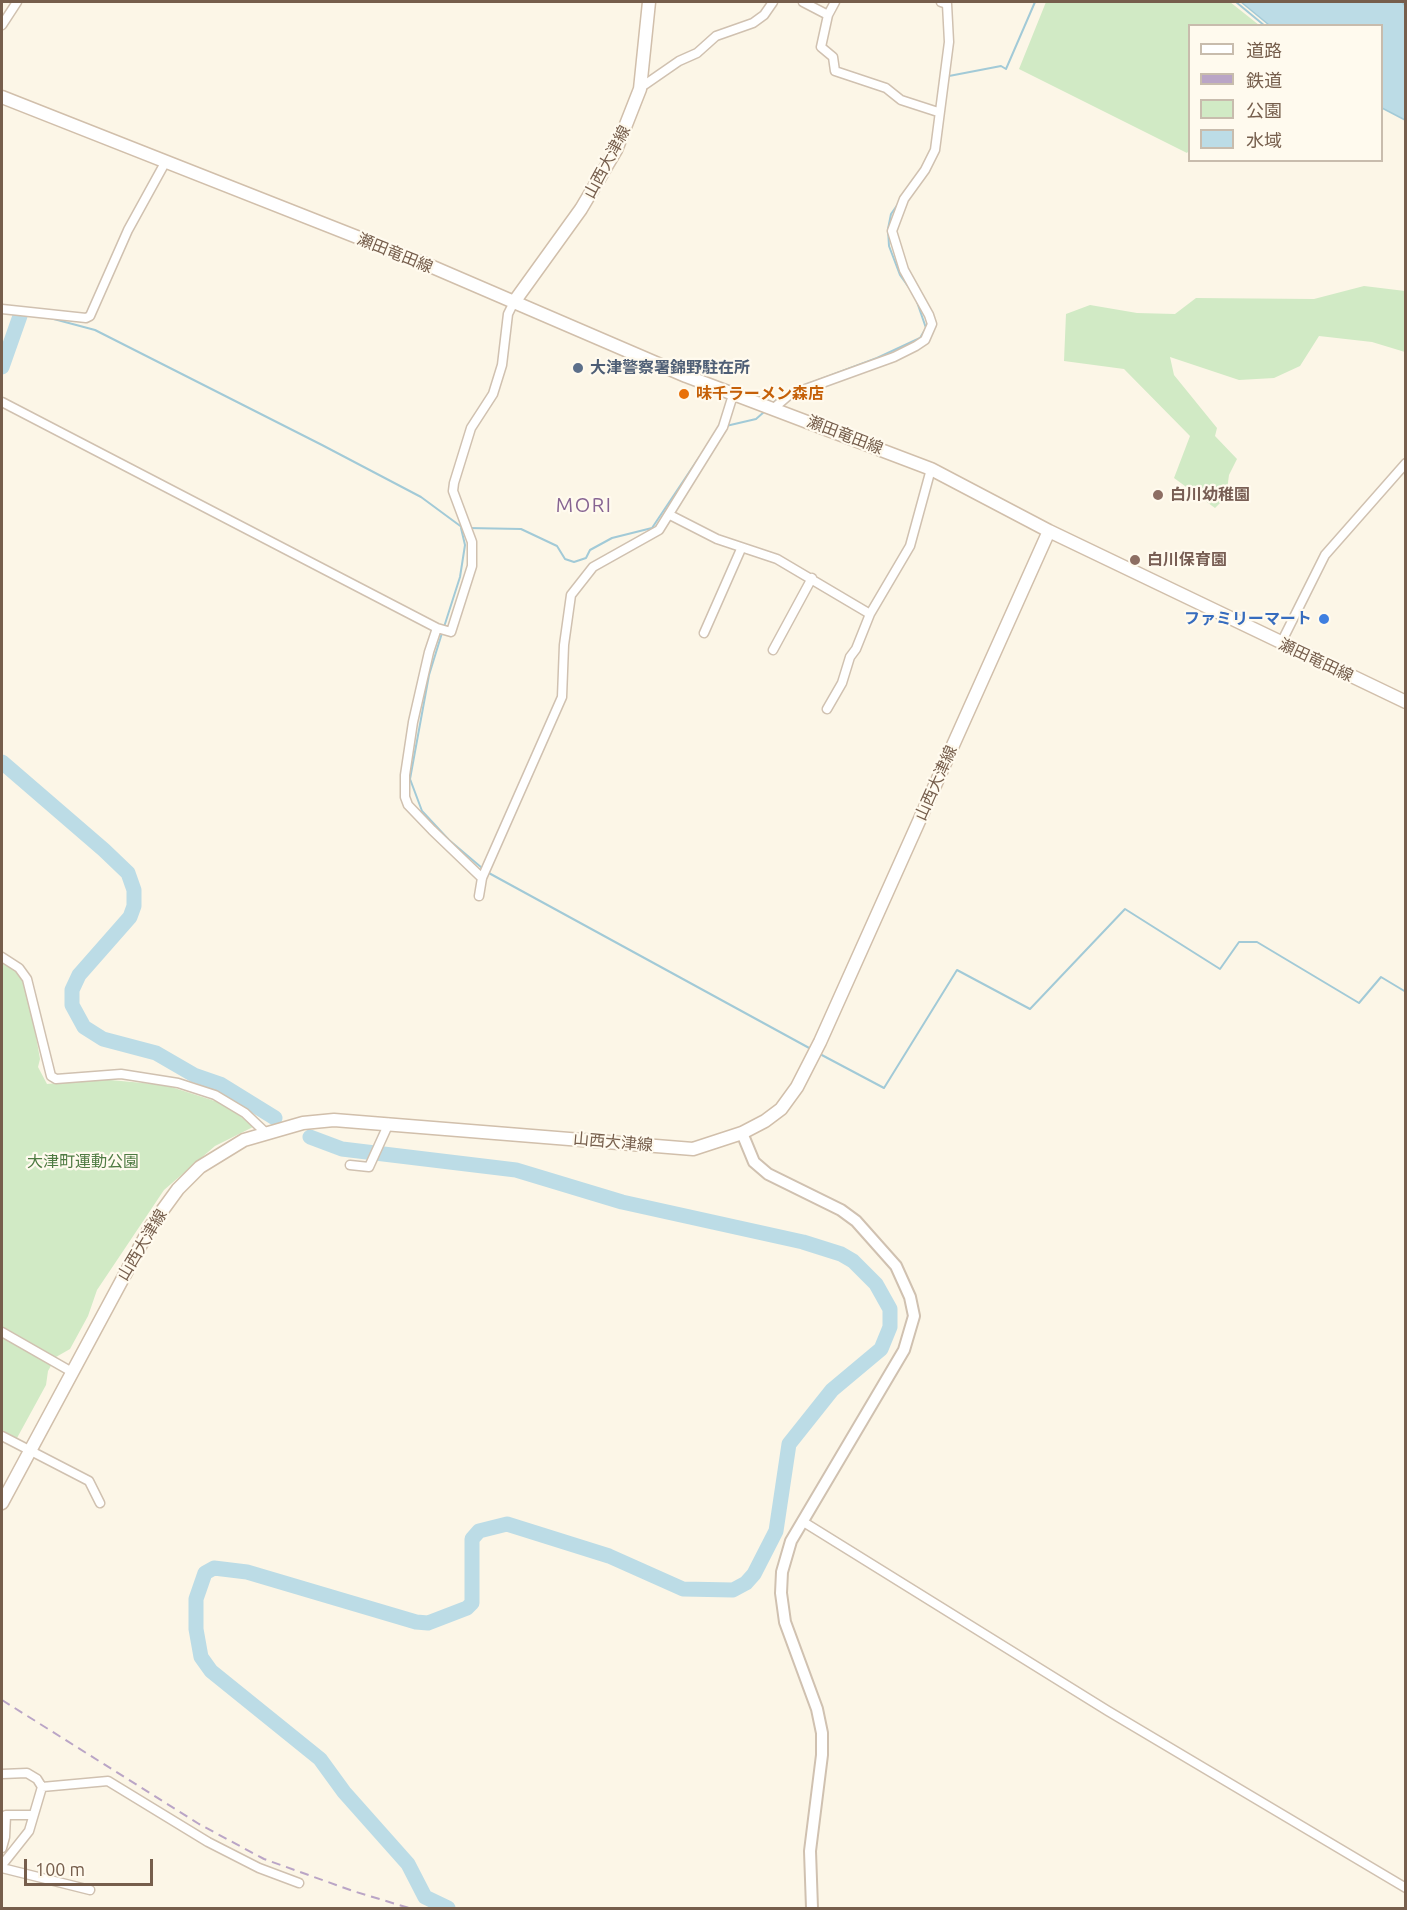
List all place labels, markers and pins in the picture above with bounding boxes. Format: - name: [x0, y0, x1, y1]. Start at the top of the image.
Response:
- place label: 大津警察署錦野駐在所: [590, 358, 750, 378]
- marker: 大津警察署錦野駐在所: [571, 361, 585, 375]
- place label: 味千ラーメン森店: [696, 384, 824, 404]
- marker: 味千ラーメン森店: [677, 387, 691, 401]
- place label: 白川幼稚園: [1170, 485, 1250, 505]
- marker: 白川幼稚園: [1151, 488, 1165, 502]
- place label: 白川保育園: [1147, 550, 1227, 570]
- marker: 白川保育園: [1128, 553, 1142, 567]
- place label: ファミリーマート: [1184, 609, 1312, 629]
- marker: ファミリーマート: [1317, 612, 1331, 626]

